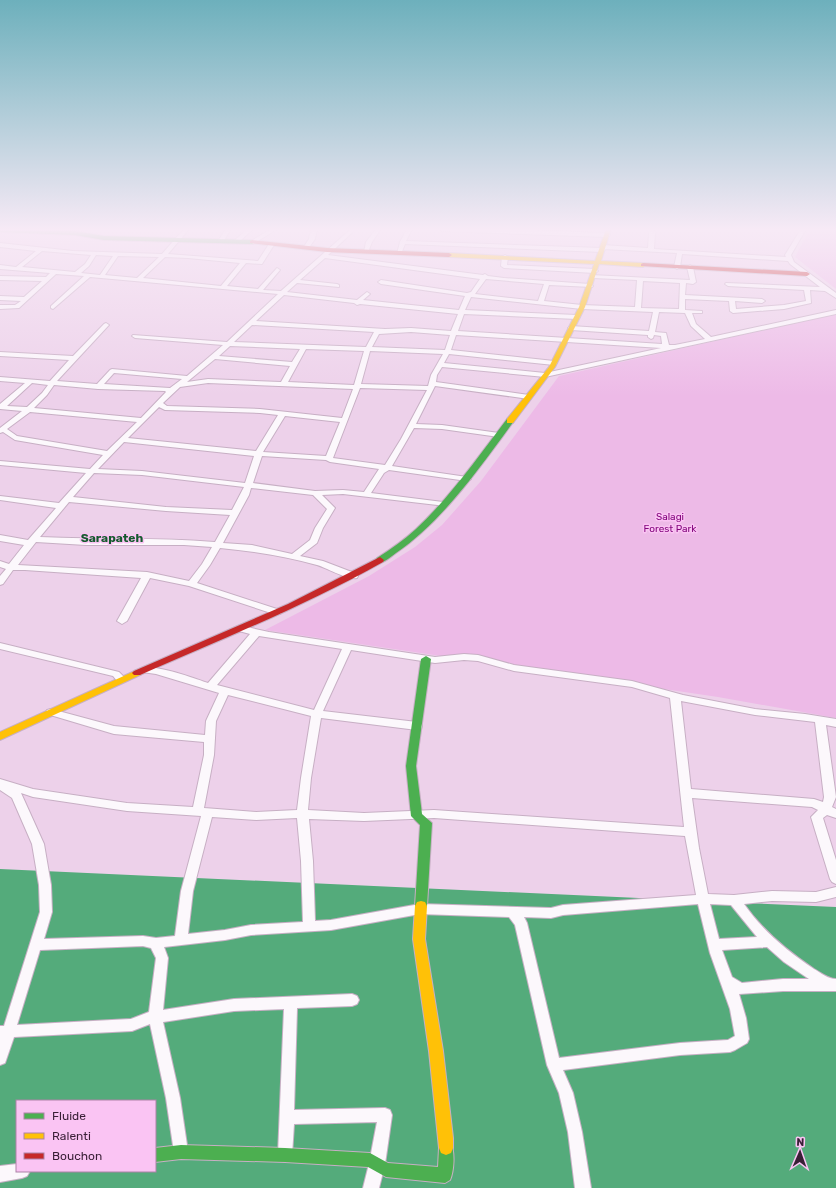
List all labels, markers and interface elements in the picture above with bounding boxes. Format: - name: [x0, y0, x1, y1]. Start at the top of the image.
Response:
- park label: Salagi Forest Park: [643, 511, 697, 535]
- district label: Sarapateh: [81, 531, 143, 545]
- legend: [16, 1100, 156, 1172]
- text: Fluide: [52, 1109, 86, 1123]
- text: Ralenti: [52, 1129, 91, 1143]
- north arrow: [780, 1132, 820, 1172]
- text: N: [796, 1136, 805, 1149]
- text: Bouchon: [52, 1149, 102, 1163]

